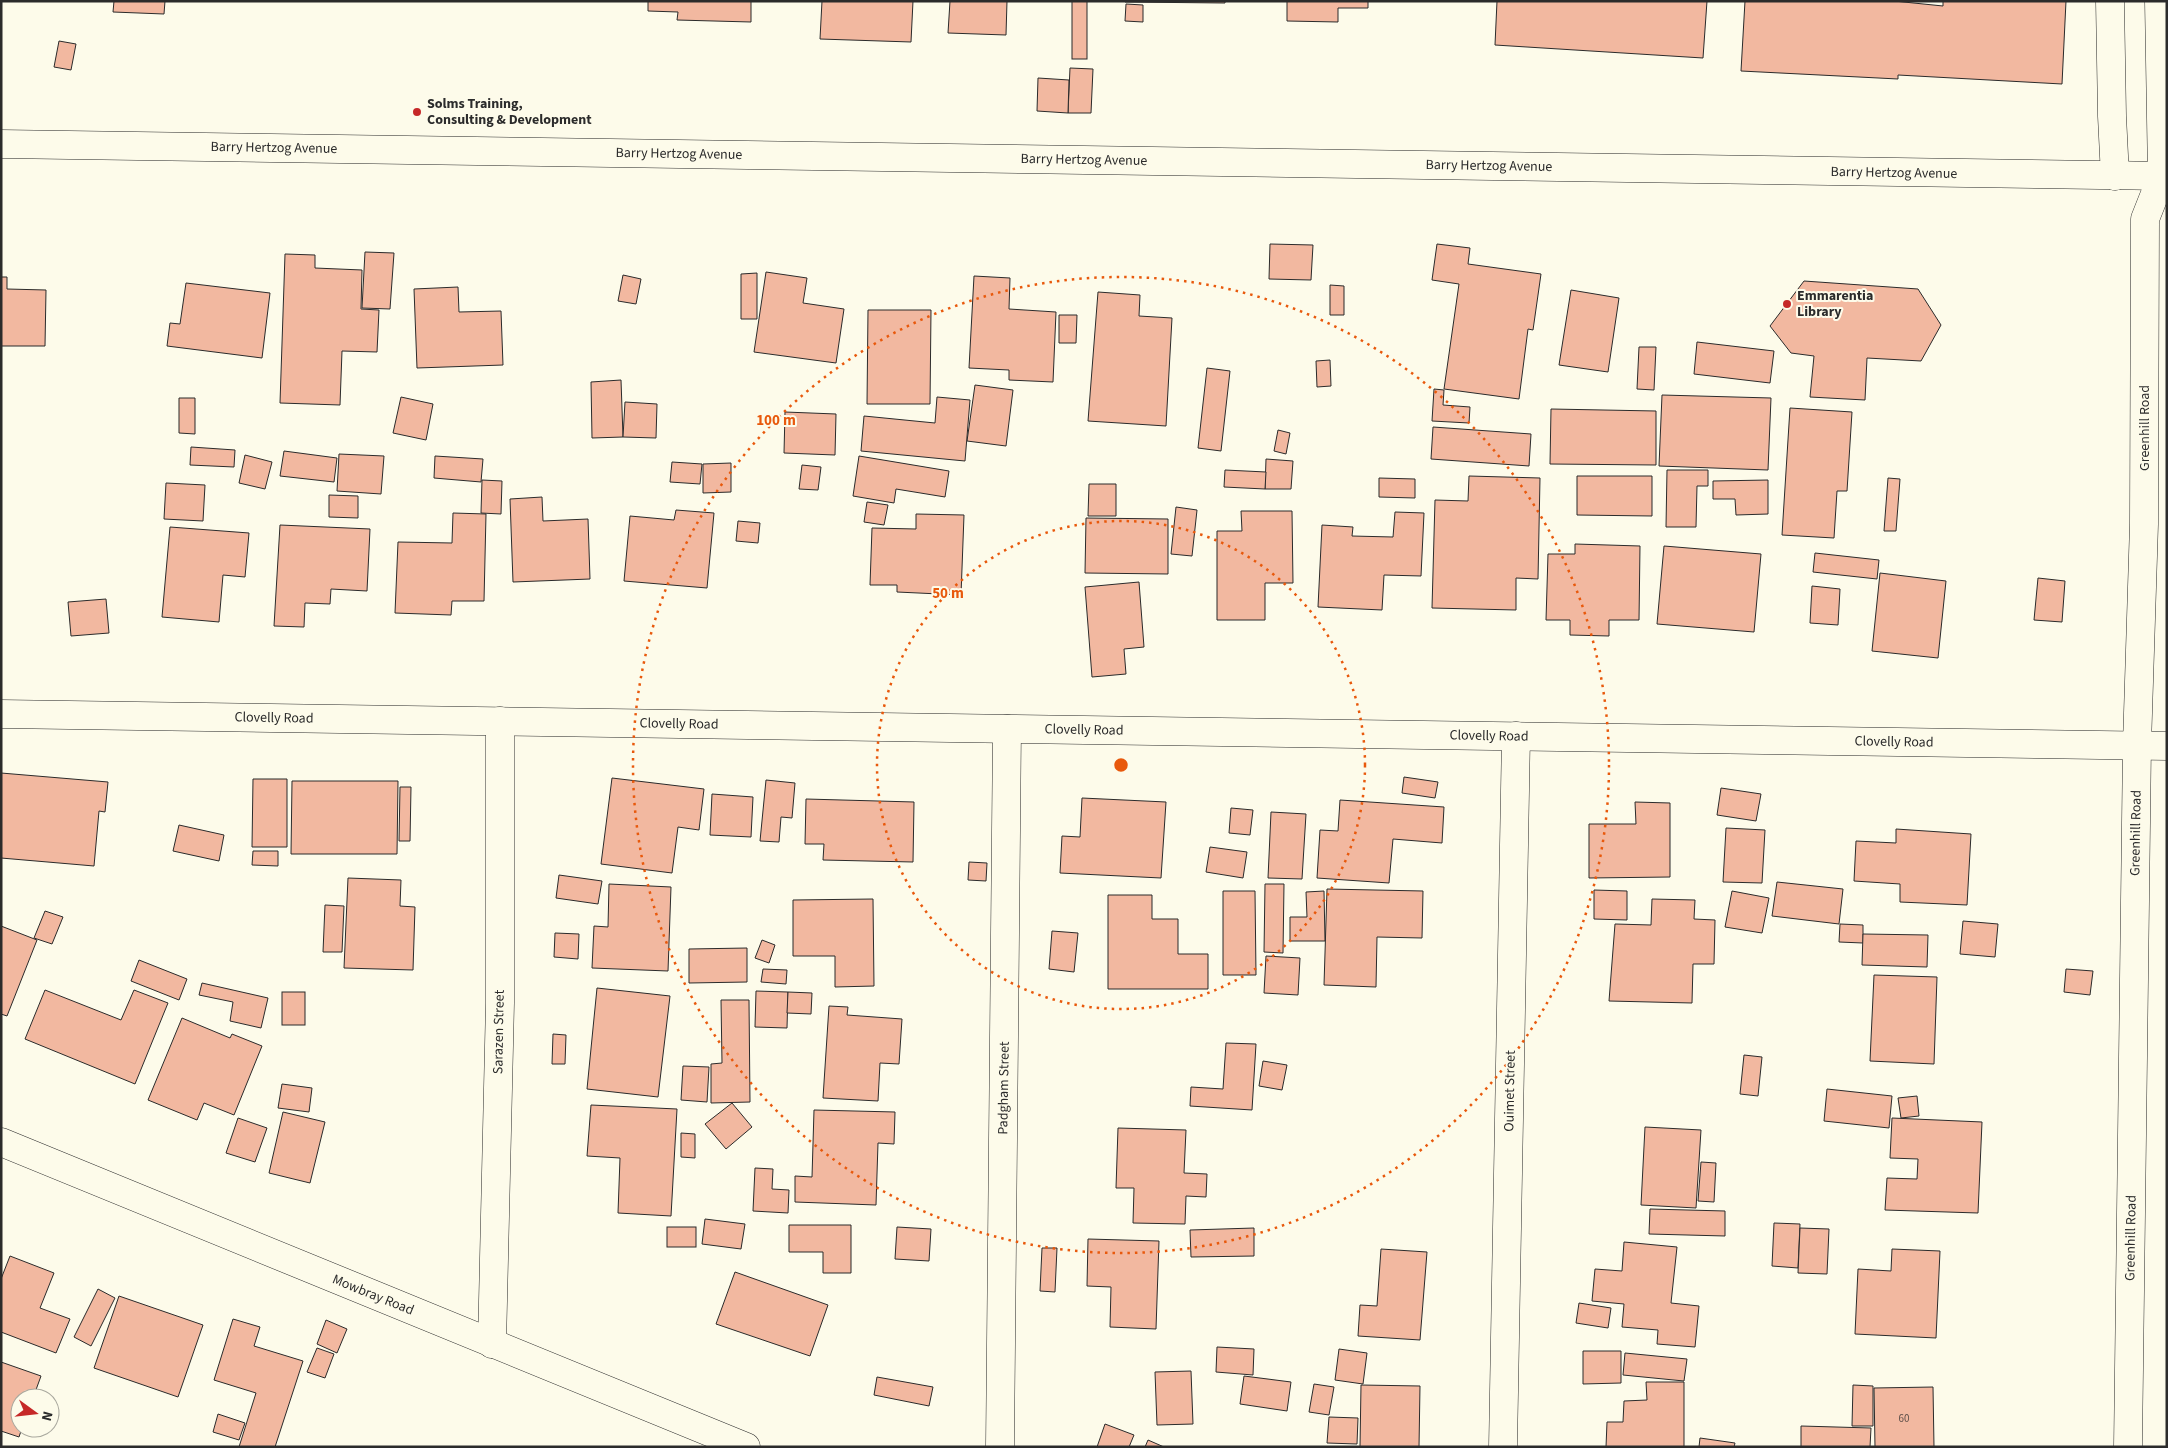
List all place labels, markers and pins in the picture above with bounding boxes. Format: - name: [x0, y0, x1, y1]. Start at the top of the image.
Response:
- place label: Solms Training, Consulting & Development: [427, 94, 592, 130]
- marker: Solms Training, Consulting & Development: [411, 106, 423, 118]
- place label: Emmarentia Library: [1797, 286, 1873, 322]
- marker: Emmarentia Library: [1781, 298, 1793, 310]
- centre of rings: [1112, 756, 1130, 774]

